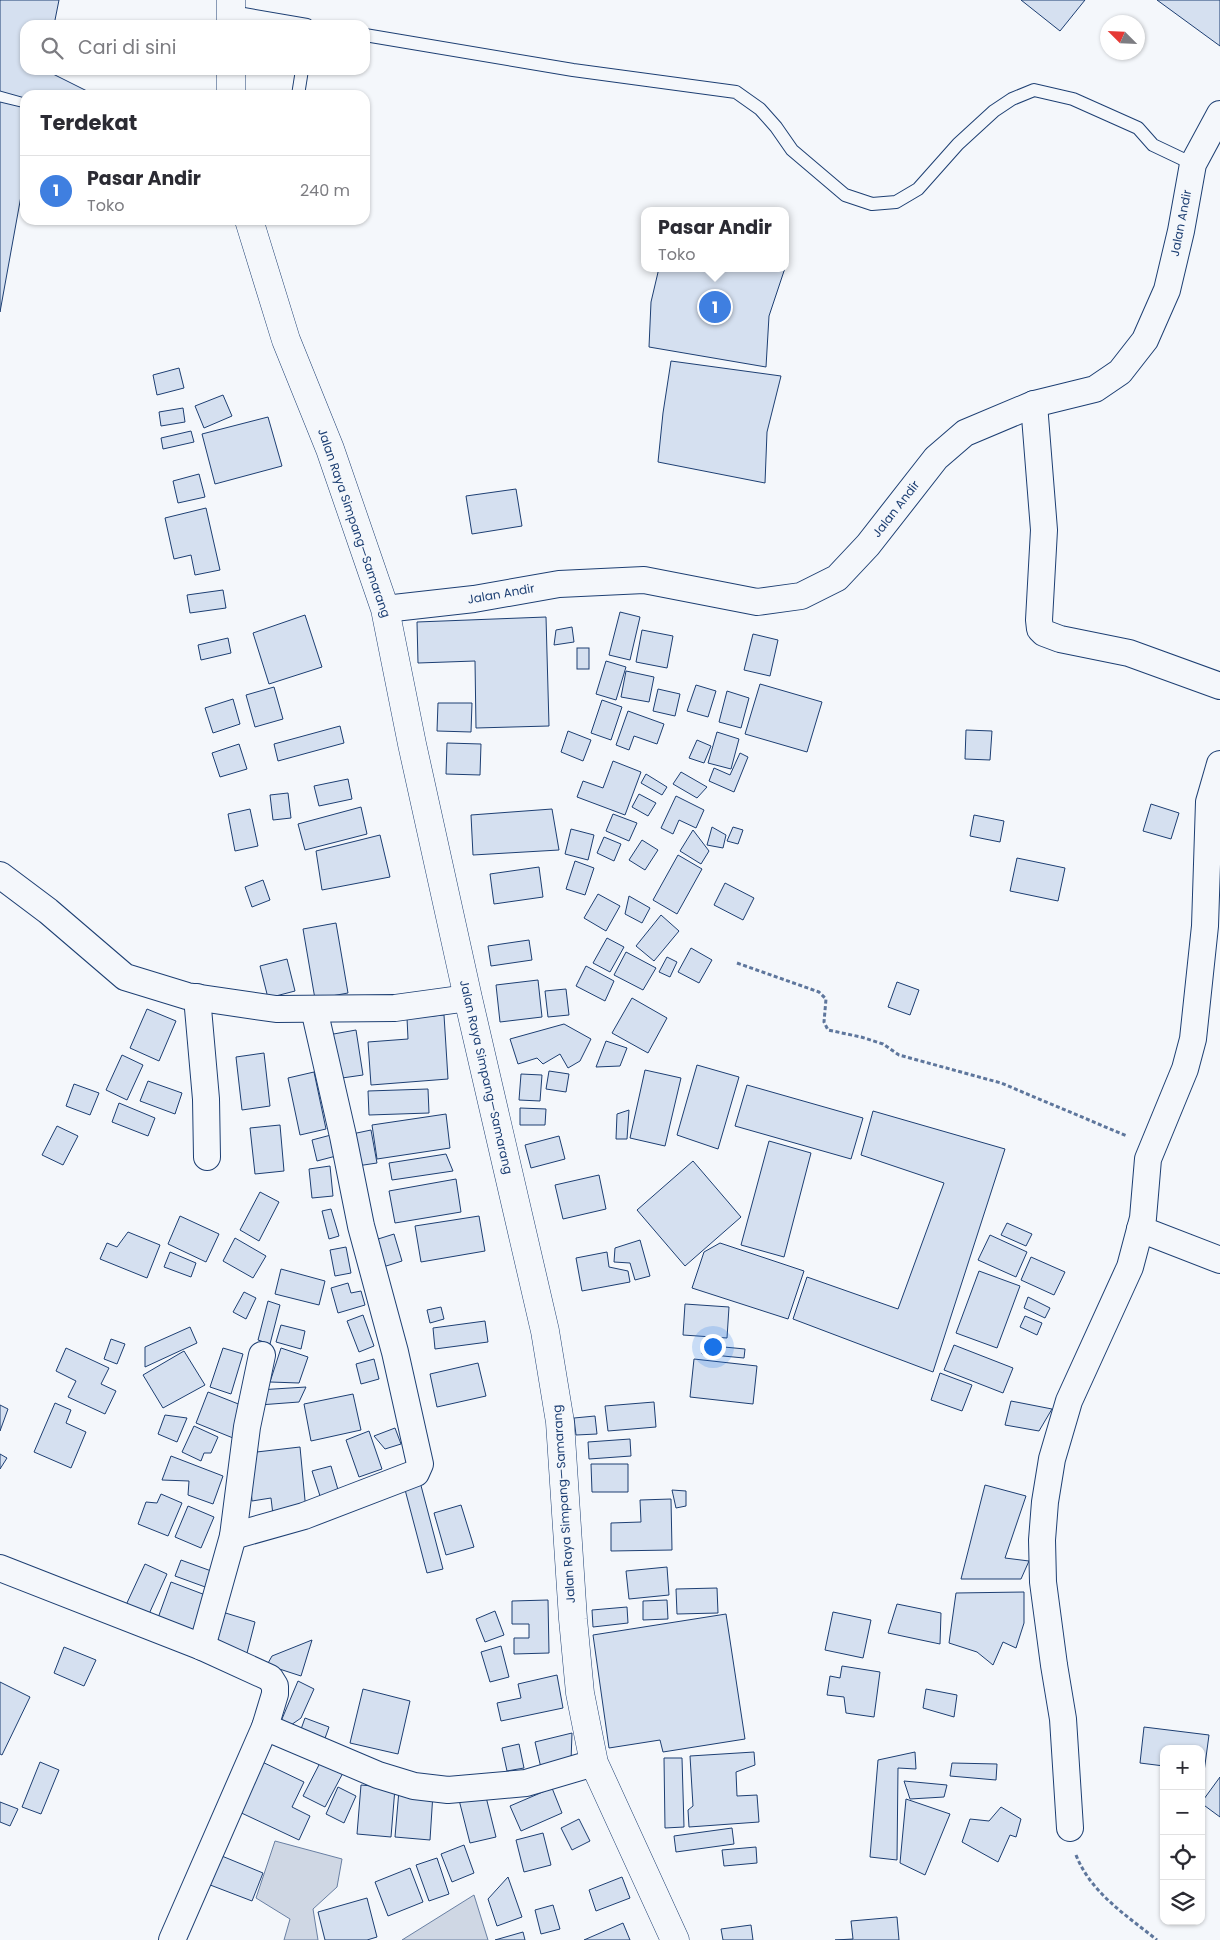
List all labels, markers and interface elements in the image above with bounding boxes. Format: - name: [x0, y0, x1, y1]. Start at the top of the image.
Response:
- north arrow: [1100, 15, 1145, 60]
- search box: [20, 20, 370, 75]
- icon: search: [38, 34, 66, 62]
- text: Cari di sini: [78, 34, 176, 61]
- text: Terdekat: [40, 108, 137, 137]
- text: Pasar Andir: [87, 165, 201, 192]
- text: 1: [53, 179, 59, 202]
- text: 240 m: [300, 179, 350, 202]
- street label: Jalan Andir: [1166, 188, 1195, 258]
- text: Toko: [87, 194, 124, 217]
- popup: [641, 207, 789, 272]
- text: Pasar Andir: [658, 214, 772, 241]
- text: Toko: [658, 243, 695, 266]
- pin: 1: [699, 288, 731, 326]
- street label: Jalan Raya Simpang—Samarang: [314, 426, 395, 620]
- street label: Jalan Andir: [868, 476, 923, 541]
- street label: Jalan Andir: [466, 579, 536, 608]
- street label: Jalan Raya Simpang—Samarang: [456, 978, 517, 1176]
- your location: [700, 1334, 726, 1360]
- street label: Jalan Raya Simpang—Samarang: [548, 1404, 579, 1604]
- map controls: [1160, 1745, 1205, 1925]
- button: +: [1160, 1745, 1205, 1790]
- button: −: [1160, 1790, 1205, 1835]
- button: locate: [1160, 1835, 1205, 1880]
- button: layers: [1160, 1880, 1205, 1925]

